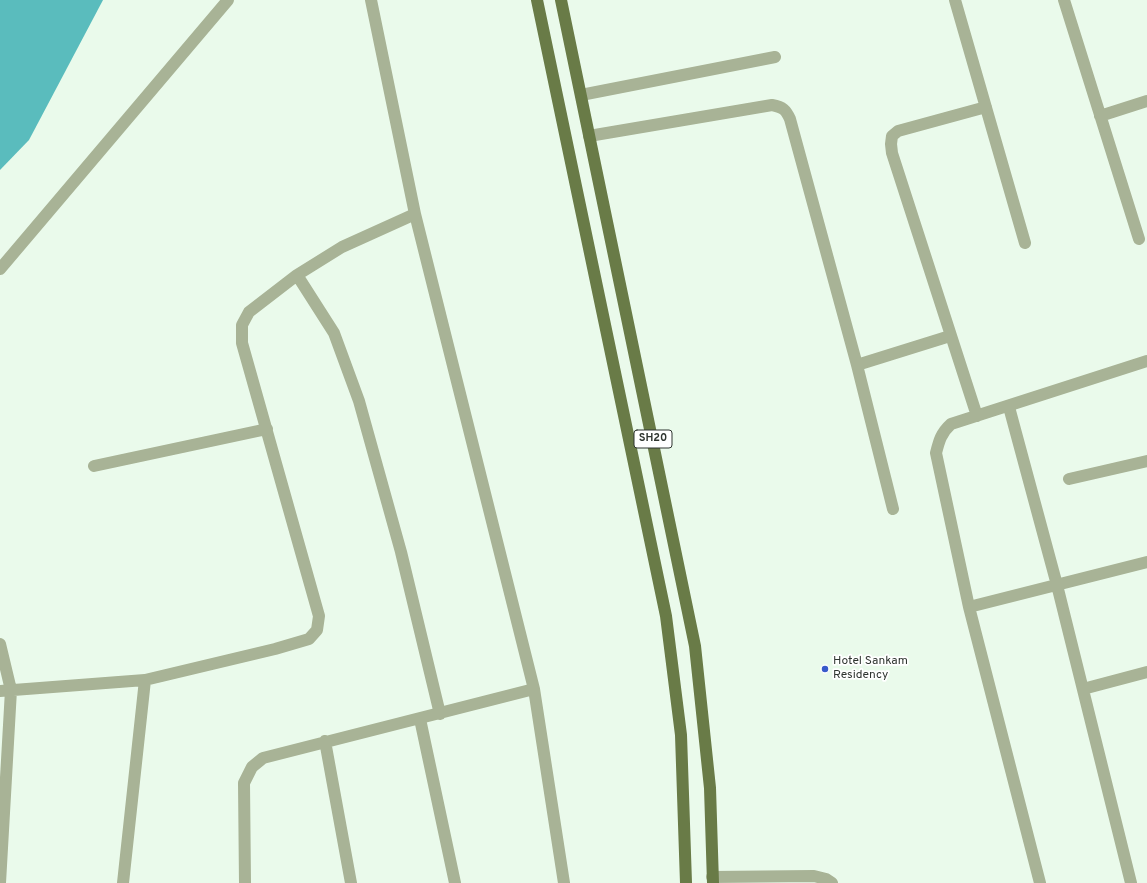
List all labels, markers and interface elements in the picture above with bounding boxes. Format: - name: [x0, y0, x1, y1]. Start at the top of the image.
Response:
- road number: SH20: [634, 430, 672, 448]
- place label: Hotel Sankam Residency: [833, 655, 908, 683]
- marker: Hotel Sankam Residency: [820, 664, 830, 674]

